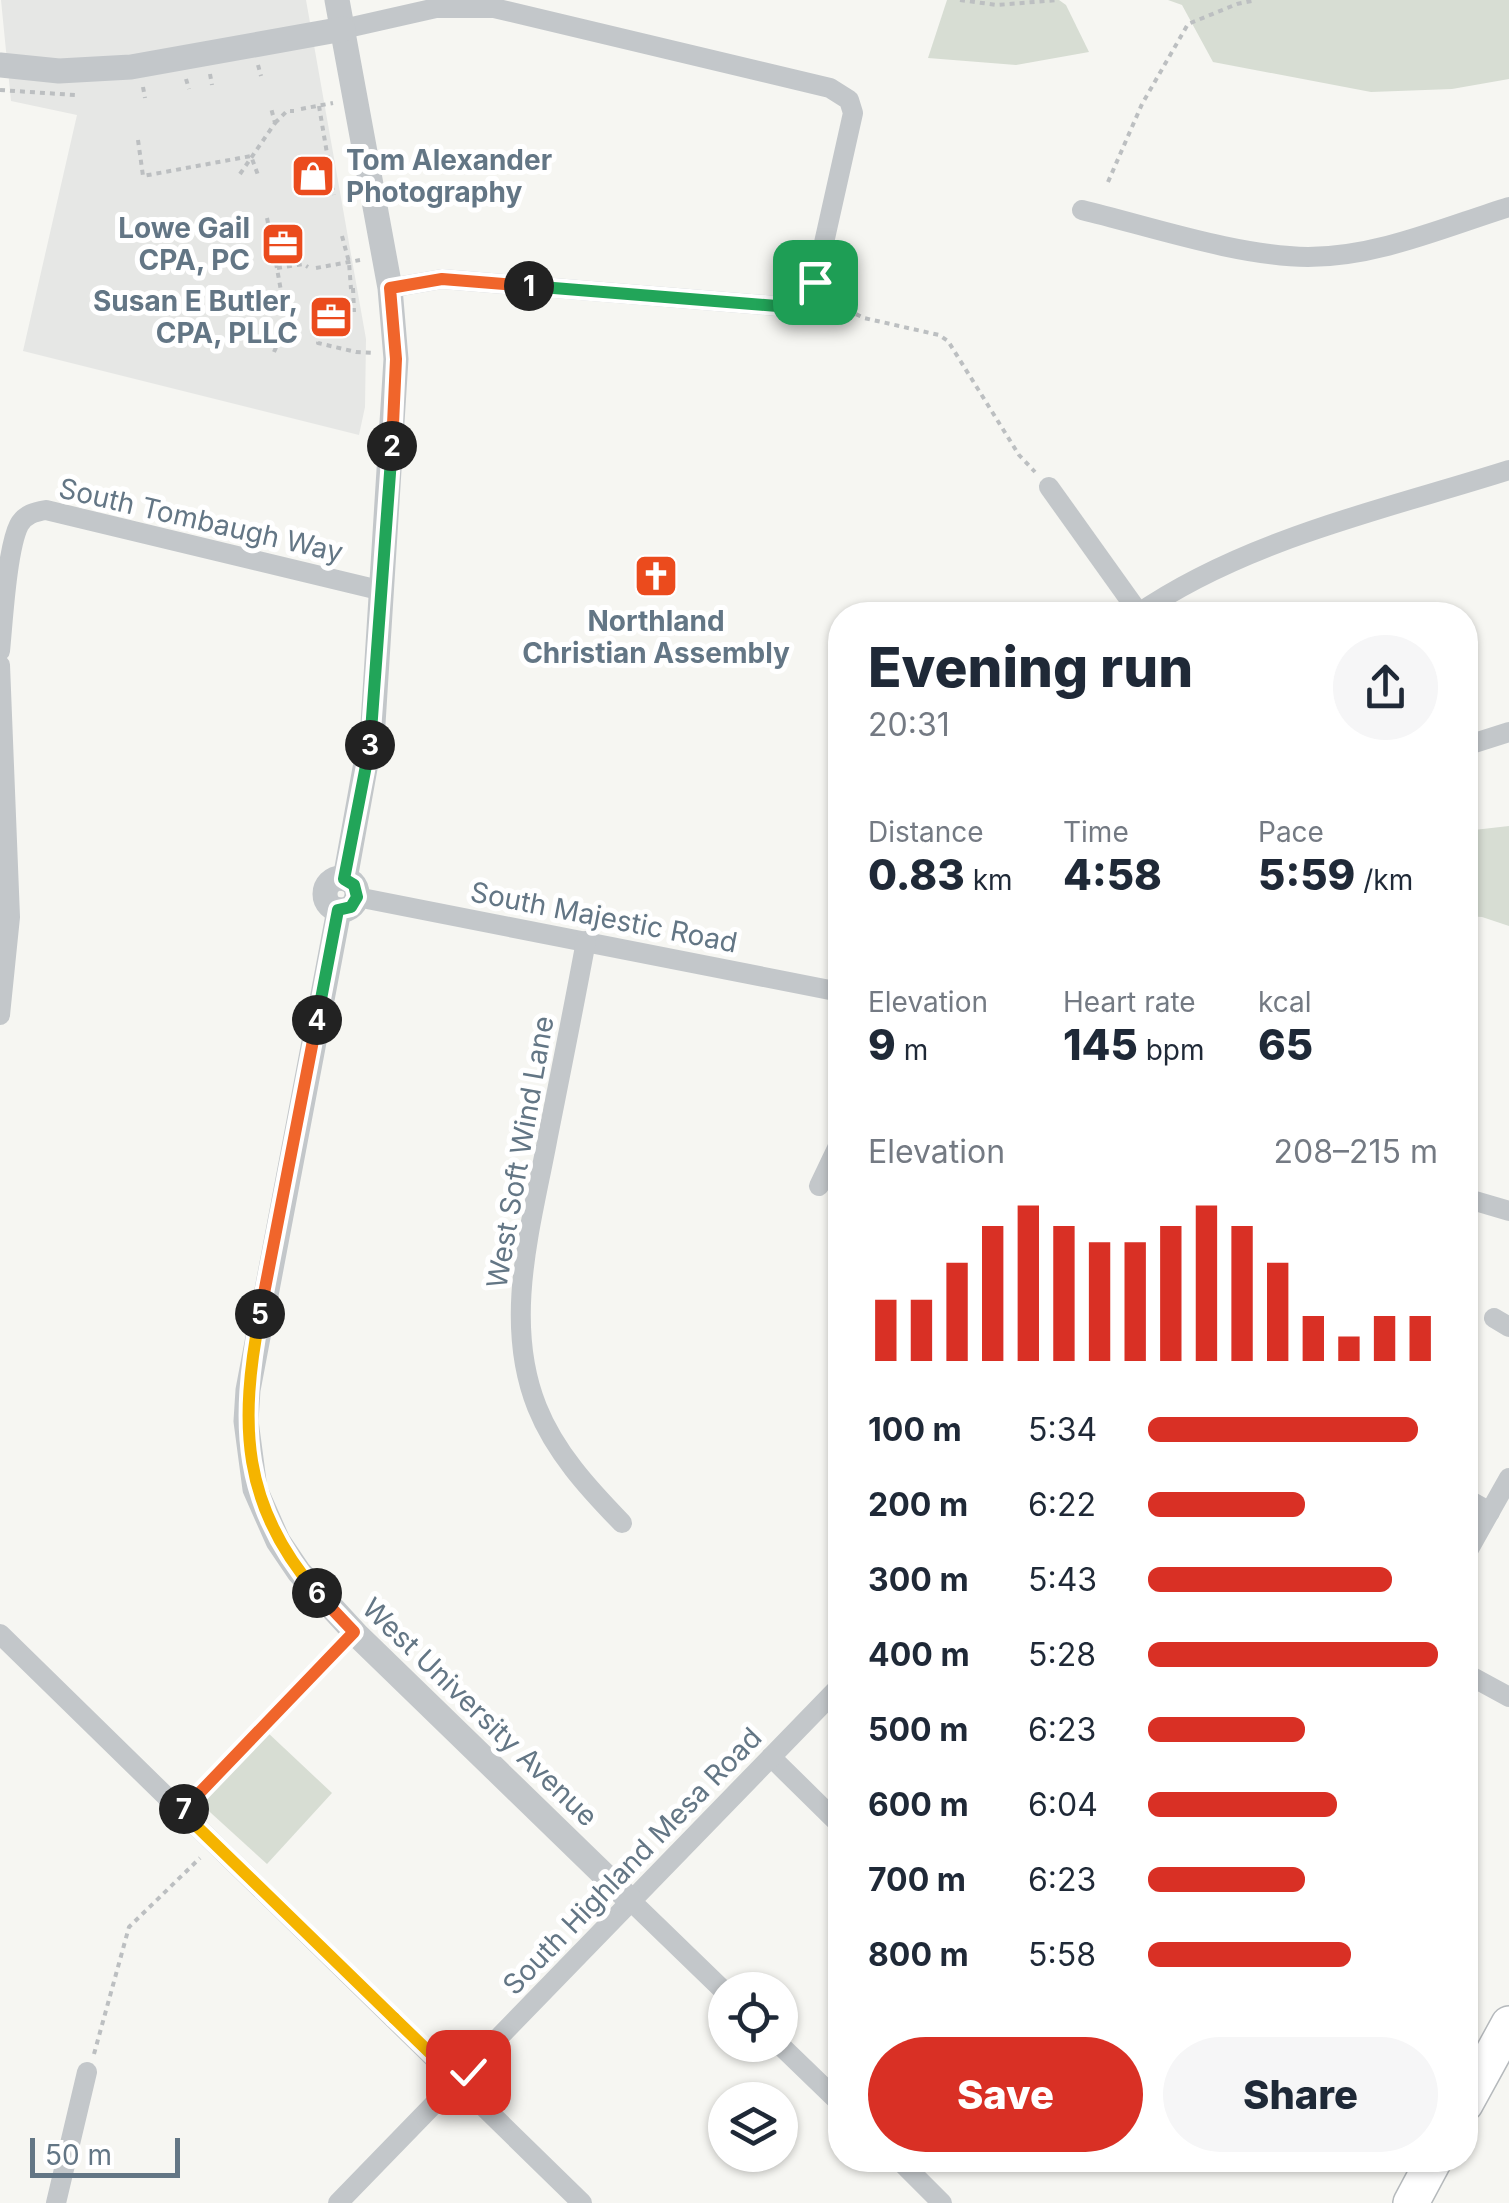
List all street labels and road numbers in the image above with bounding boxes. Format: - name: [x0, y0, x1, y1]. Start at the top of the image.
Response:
- street label: South Tombaugh Way: [56, 471, 346, 569]
- street label: South Majestic Road: [468, 874, 740, 960]
- street label: West Soft Wind Lane: [479, 1013, 561, 1291]
- street label: West University Avenue: [355, 1591, 605, 1833]
- street label: South Highland Mesa Road: [495, 1720, 769, 2002]

